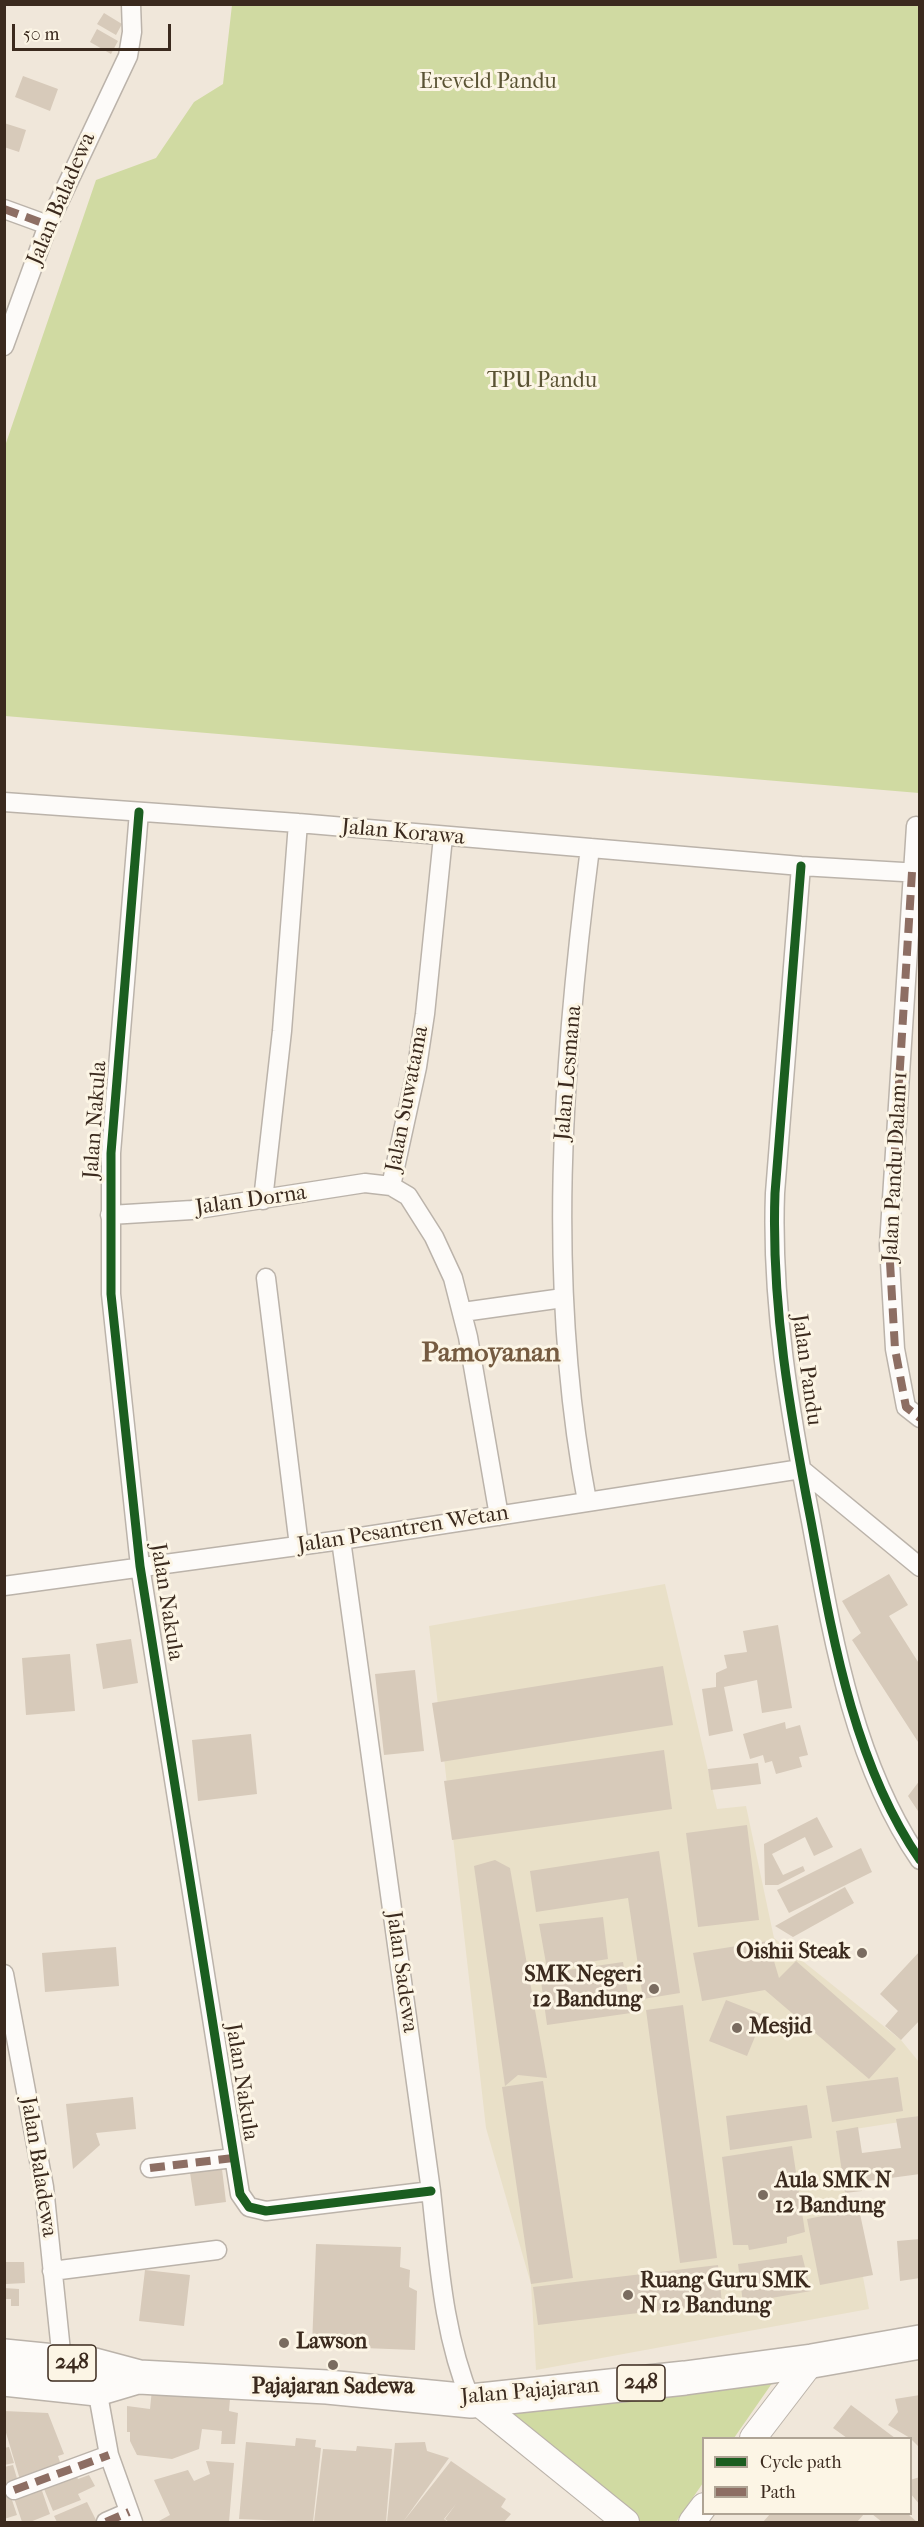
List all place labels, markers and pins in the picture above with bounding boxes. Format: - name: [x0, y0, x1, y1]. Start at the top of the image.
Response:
- place label: Oishii Steak: [736, 1940, 850, 1966]
- marker: Oishii Steak: [855, 1946, 869, 1960]
- place label: SMK Negeri 12 Bandung: [524, 1963, 642, 2014]
- marker: SMK Negeri 12 Bandung: [647, 1982, 661, 1996]
- place label: Mesjid: [749, 2015, 812, 2041]
- marker: Mesjid: [730, 2021, 744, 2035]
- place label: Aula SMK N 12 Bandung: [775, 2169, 891, 2220]
- marker: Aula SMK N 12 Bandung: [756, 2188, 770, 2202]
- place label: Ruang Guru SMK N 12 Bandung: [640, 2269, 810, 2320]
- marker: Ruang Guru SMK N 12 Bandung: [621, 2288, 635, 2302]
- place label: Lawson: [296, 2330, 367, 2356]
- marker: Lawson: [277, 2336, 291, 2350]
- marker: Pajajaran Sadewa: [326, 2358, 340, 2372]
- place label: Pajajaran Sadewa: [252, 2375, 414, 2401]

